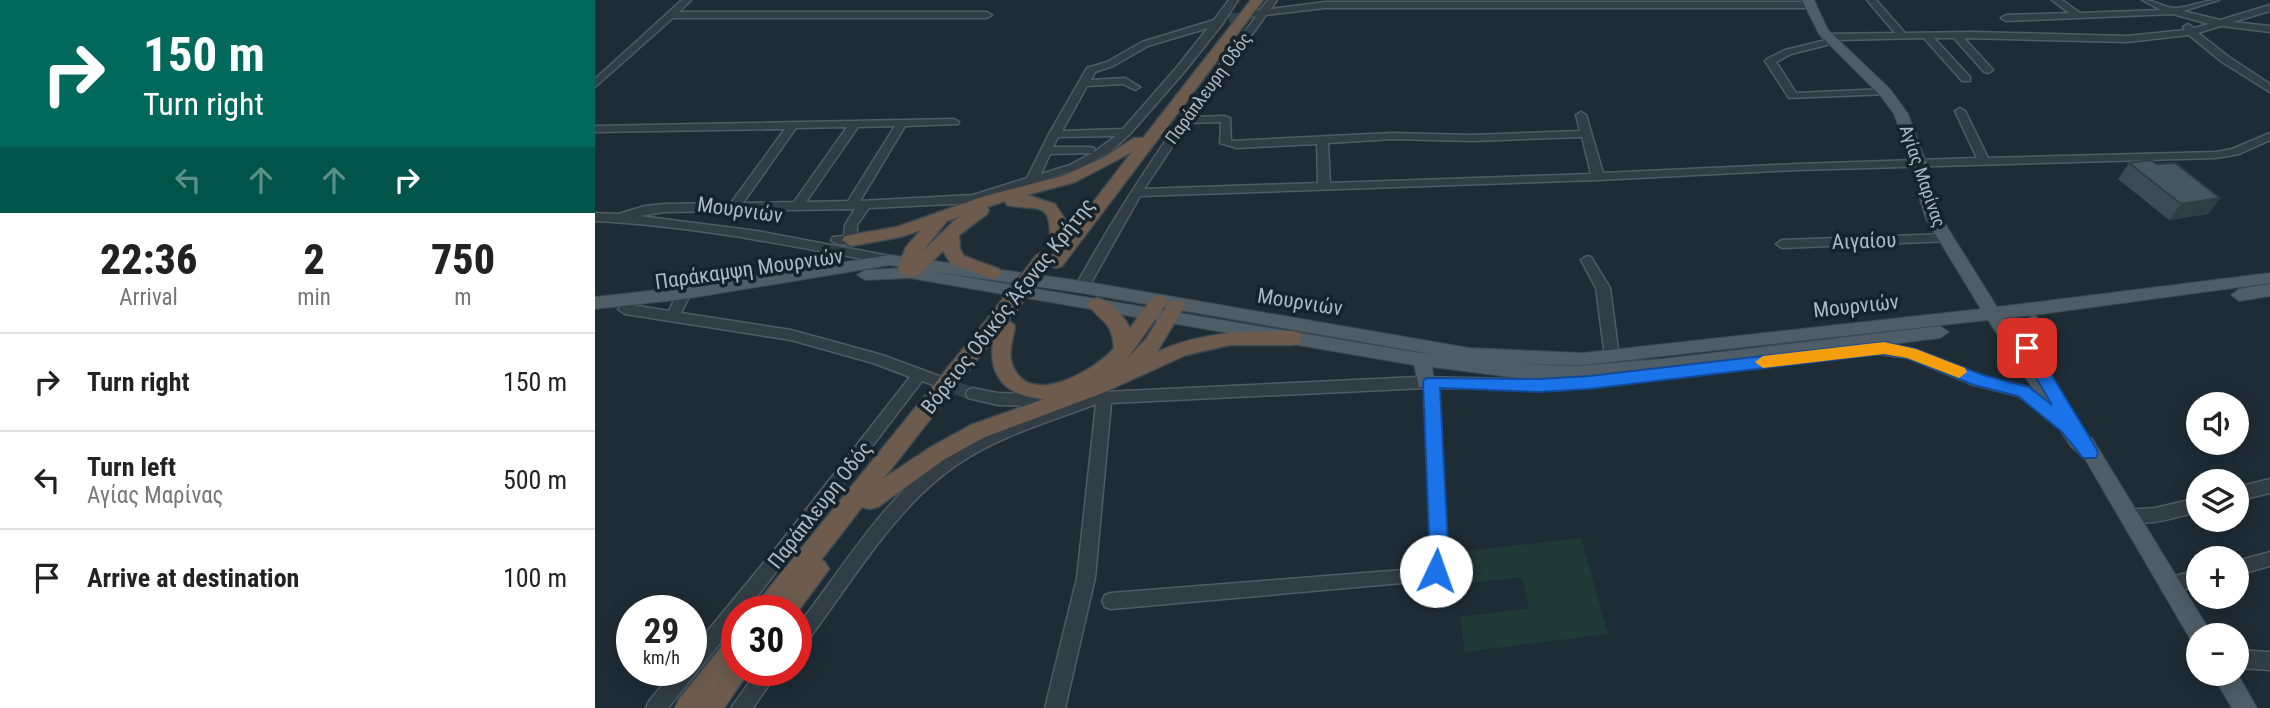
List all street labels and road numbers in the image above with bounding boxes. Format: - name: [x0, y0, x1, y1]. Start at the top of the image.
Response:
- street label: Παράπλευρη Οδός: [1161, 28, 1255, 148]
- street label: Αγίας Μαρίνας: [1896, 122, 1950, 230]
- street label: Μουρνιών: [696, 192, 784, 228]
- street label: Βόρειος Οδικός Άξονας Κρήτης: [916, 193, 1100, 419]
- street label: Αιγαίου: [1831, 228, 1897, 254]
- street label: Παράκαμψη Μουρνιών: [653, 244, 845, 294]
- street label: Μουρνιών: [1256, 283, 1344, 321]
- street label: Μουρνιών: [1812, 290, 1900, 322]
- street label: Παράπλευρη Οδός: [763, 437, 877, 573]

